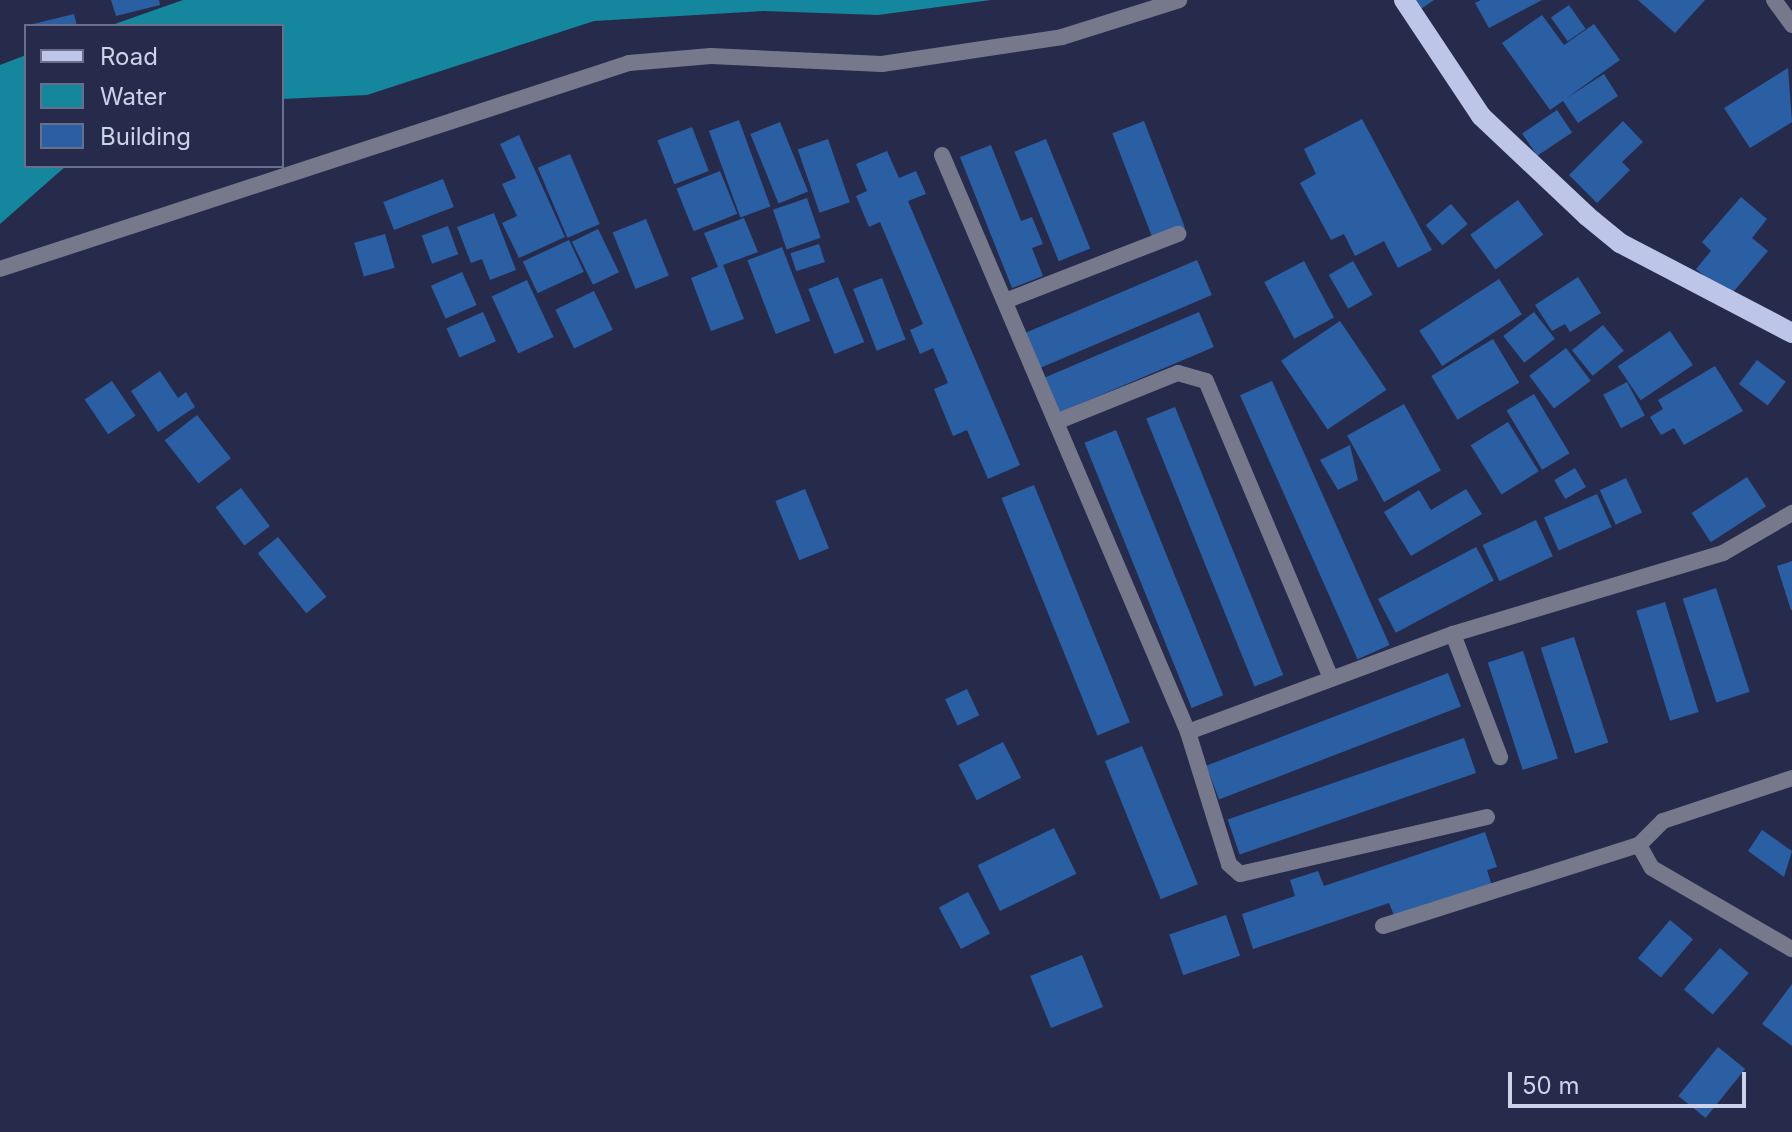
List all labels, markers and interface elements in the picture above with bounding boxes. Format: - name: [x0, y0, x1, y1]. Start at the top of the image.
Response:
- legend: [24, 24, 284, 168]
- text: Road: [100, 42, 158, 71]
- text: Water: [100, 82, 167, 111]
- text: Building: [100, 122, 191, 151]
- scale bar: [1512, 1056, 1750, 1106]
- text: 50 m: [1522, 1071, 1580, 1100]

